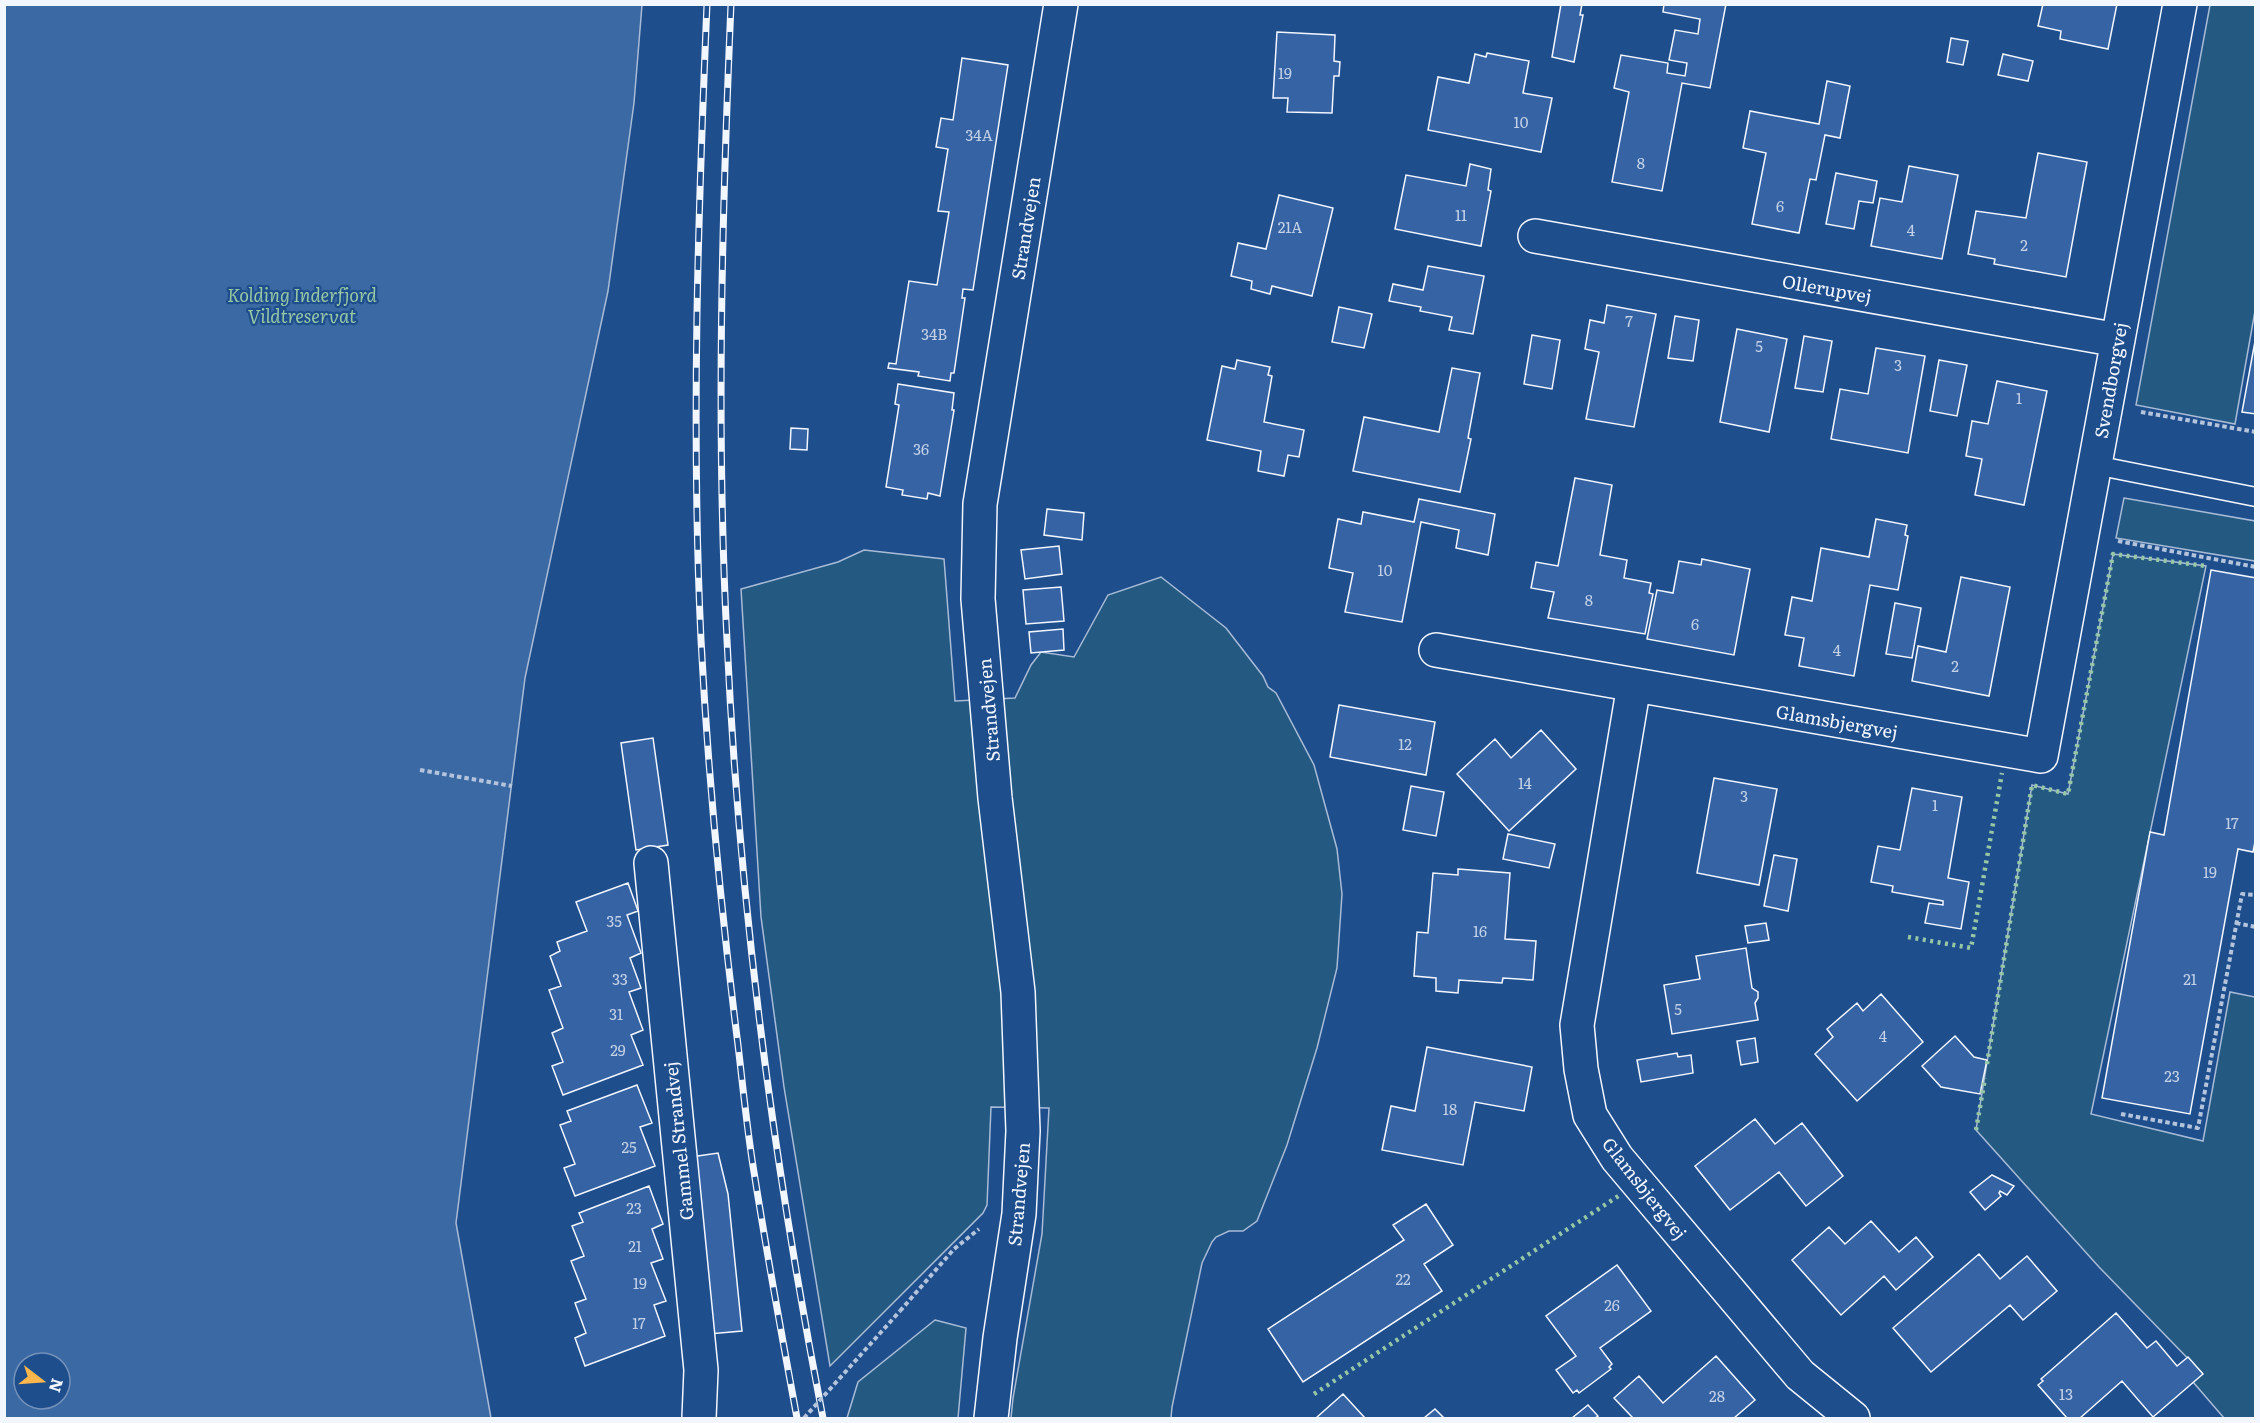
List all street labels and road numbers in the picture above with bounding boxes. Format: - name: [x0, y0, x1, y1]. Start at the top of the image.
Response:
- street label: Strandvejen: [1004, 174, 1046, 281]
- street label: Ollerupvej: [1780, 267, 1874, 309]
- street label: Svendborgvej: [2086, 320, 2134, 440]
- street label: Strandvejen: [970, 657, 1006, 763]
- street label: Glamsbjergvej: [1774, 697, 1900, 745]
- street label: Gammel Strandvej: [656, 1060, 700, 1222]
- street label: Glamsbjergvej: [1596, 1131, 1694, 1245]
- street label: Strandvejen: [1000, 1141, 1036, 1247]

